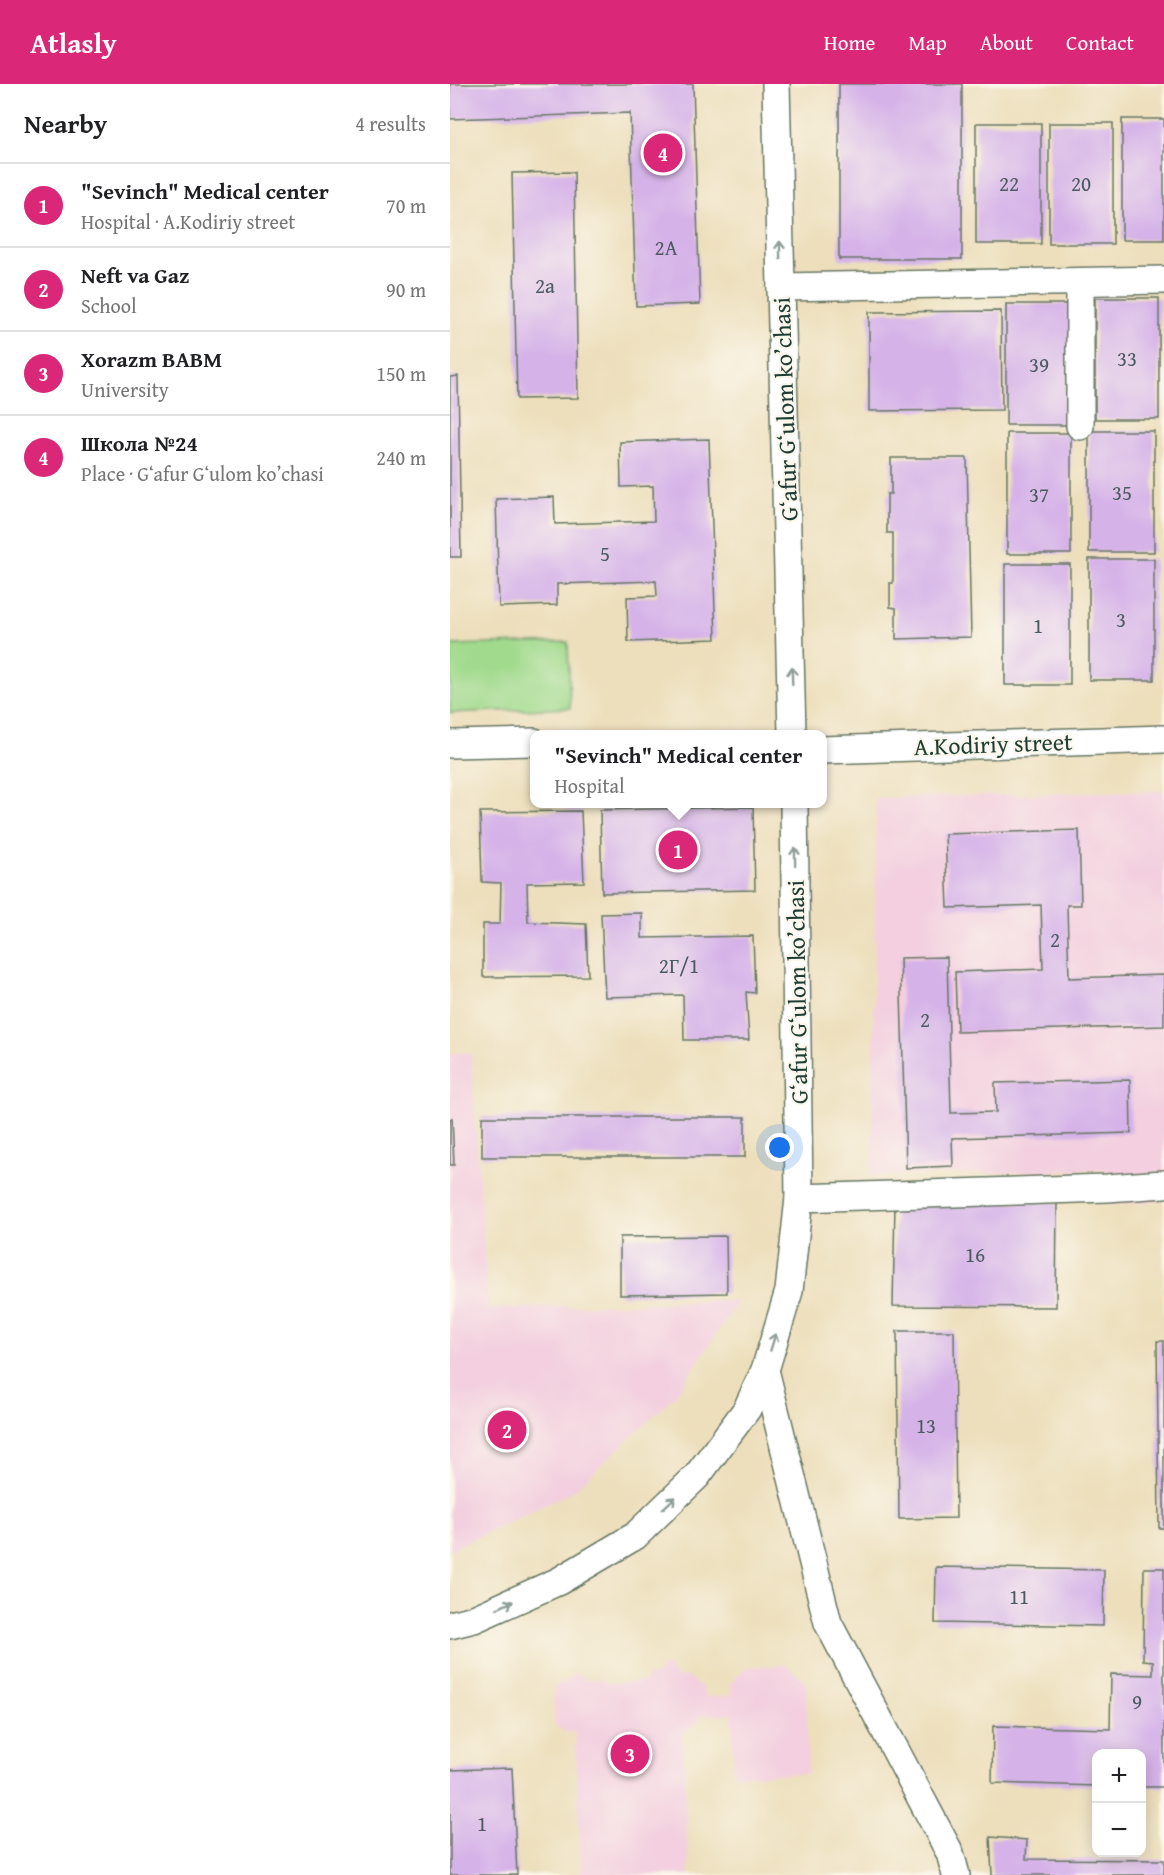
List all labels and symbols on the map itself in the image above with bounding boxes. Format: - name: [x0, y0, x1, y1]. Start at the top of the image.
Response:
- pin: 4: [644, 130, 682, 176]
- house number: 22: [999, 168, 1019, 199]
- house number: 20: [1071, 168, 1091, 199]
- house number: 2A: [655, 232, 678, 263]
- one-way arrow: [775, 241, 786, 261]
- house number: 2a: [535, 270, 555, 301]
- street label: Gʻafur Gʻulom ko’chasi: [764, 296, 806, 522]
- house number: 33: [1117, 343, 1137, 374]
- house number: 39: [1029, 349, 1049, 380]
- house number: 35: [1112, 477, 1132, 508]
- house number: 37: [1029, 479, 1049, 510]
- house number: 5: [600, 538, 610, 569]
- house number: 3: [1116, 604, 1126, 635]
- house number: 1: [1033, 610, 1043, 641]
- one-way arrow: [786, 667, 797, 687]
- street label: A.Kodiriy street: [913, 724, 1073, 764]
- pin: 1: [658, 828, 698, 873]
- one-way arrow: [789, 846, 801, 866]
- street label: Gʻafur Gʻulom ko’chasi: [778, 879, 816, 1104]
- house number: 2: [1050, 924, 1060, 955]
- house number: 2Г/1: [659, 950, 699, 981]
- house number: 2: [920, 1004, 930, 1035]
- your location: [765, 1133, 794, 1162]
- house number: 16: [965, 1239, 985, 1270]
- one-way arrow: [769, 1333, 780, 1352]
- pin: 2: [488, 1408, 526, 1452]
- house number: 13: [916, 1410, 936, 1441]
- one-way arrow: [661, 1496, 676, 1510]
- house number: 11: [1009, 1581, 1029, 1612]
- one-way arrow: [495, 1599, 513, 1610]
- house number: 9: [1132, 1686, 1142, 1717]
- pin: 3: [610, 1732, 650, 1776]
- house number: 1: [477, 1808, 487, 1839]

